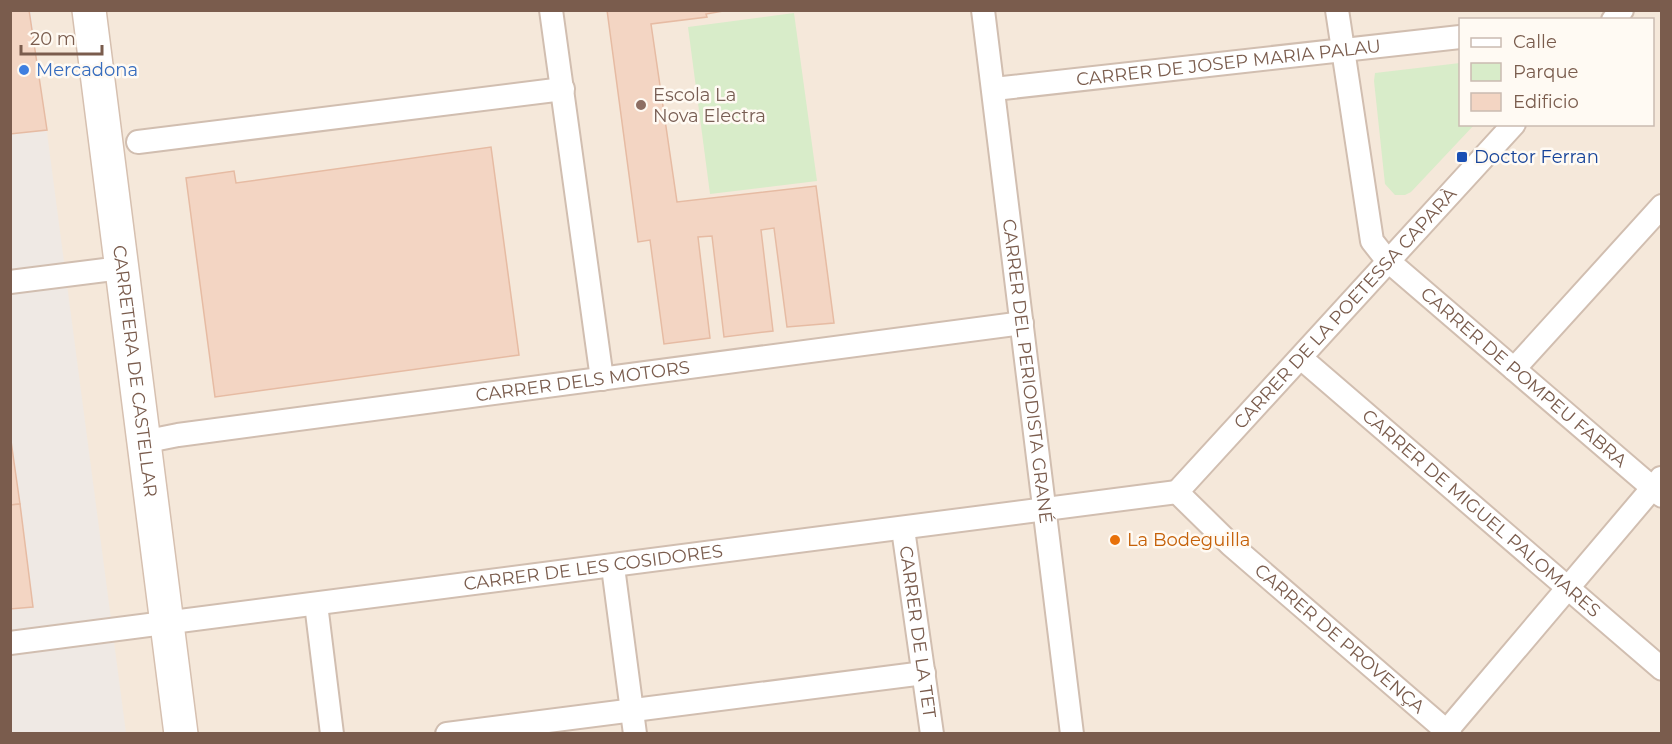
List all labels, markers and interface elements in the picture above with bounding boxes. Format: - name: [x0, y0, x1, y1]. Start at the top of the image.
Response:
- scale bar: [21, 18, 102, 56]
- legend: [1459, 18, 1654, 126]
- text: 20 m: [30, 28, 76, 50]
- text: Calle: [1513, 31, 1557, 53]
- street label: CARRER DE JOSEP MARIA PALAU: [1075, 35, 1382, 91]
- place label: Mercadona: [36, 59, 138, 81]
- text: Parque: [1513, 61, 1579, 83]
- marker: Mercadona: [17, 63, 31, 77]
- place label: Escola La Nova Electra: [653, 84, 766, 127]
- text: Edificio: [1513, 91, 1579, 113]
- marker: Escola La Nova Electra: [634, 98, 648, 112]
- place label: Doctor Ferran: [1474, 146, 1599, 168]
- marker: Doctor Ferran: [1455, 150, 1469, 164]
- street label: CARRER DE LA POETESSA CAPARÀ: [1229, 183, 1461, 434]
- street label: CARRER DEL PERIODISTA GRANÉ: [998, 218, 1057, 525]
- street label: CARRETERA DE CASTELLAR: [108, 244, 162, 498]
- street label: CARRER DE POMPEU FABRA: [1416, 283, 1632, 472]
- street label: CARRER DELS MOTORS: [474, 356, 691, 406]
- street label: CARRER DE MIGUEL PALOMARES: [1358, 405, 1605, 622]
- place label: La Bodeguilla: [1127, 529, 1250, 551]
- marker: La Bodeguilla: [1108, 533, 1122, 547]
- street label: CARRER DE LES COSIDORES: [462, 540, 724, 595]
- street label: CARRER DE LA TET: [895, 544, 941, 720]
- street label: CARRER DE PROVENÇA: [1250, 559, 1429, 718]

